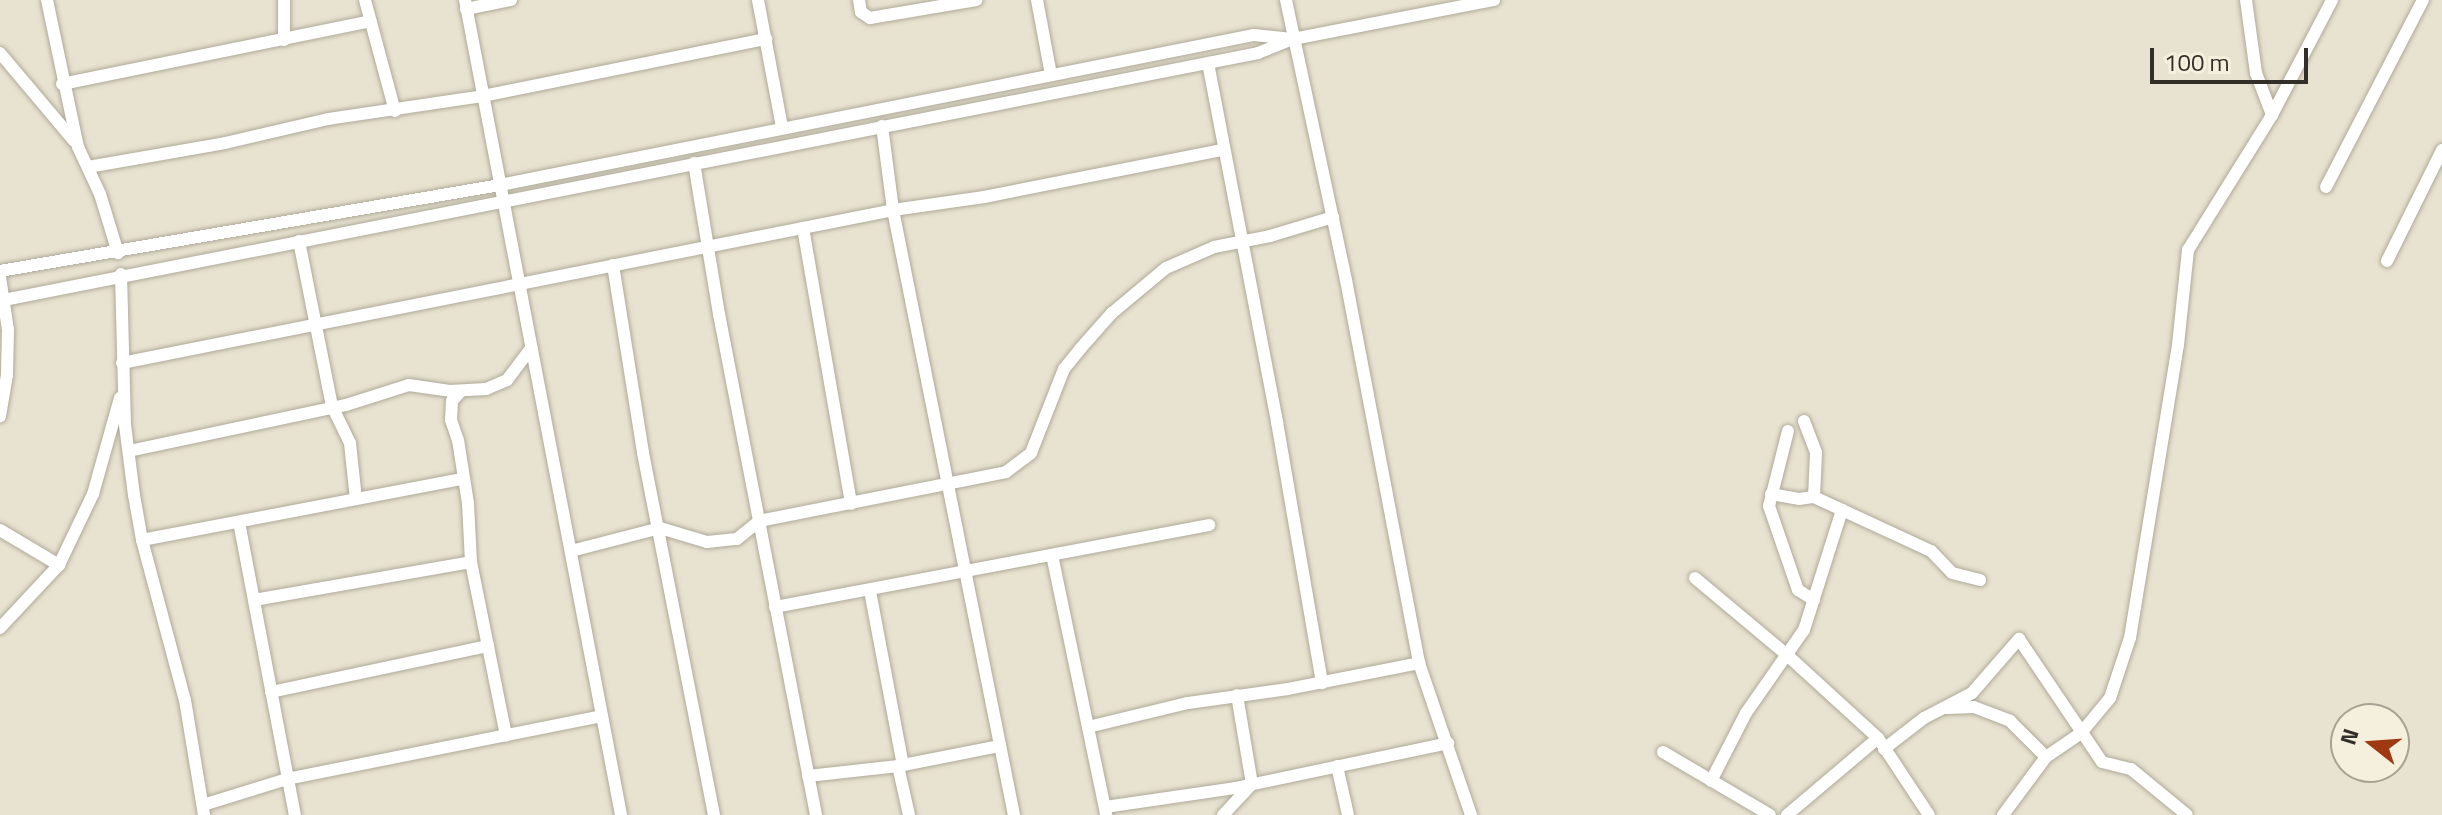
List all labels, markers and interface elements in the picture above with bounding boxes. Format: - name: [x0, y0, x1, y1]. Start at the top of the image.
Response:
- scale bar: [2154, 32, 2312, 82]
- text: 100 m: [2164, 44, 2230, 80]
- north arrow: [2330, 703, 2410, 783]
- text: N: [2330, 724, 2367, 749]

